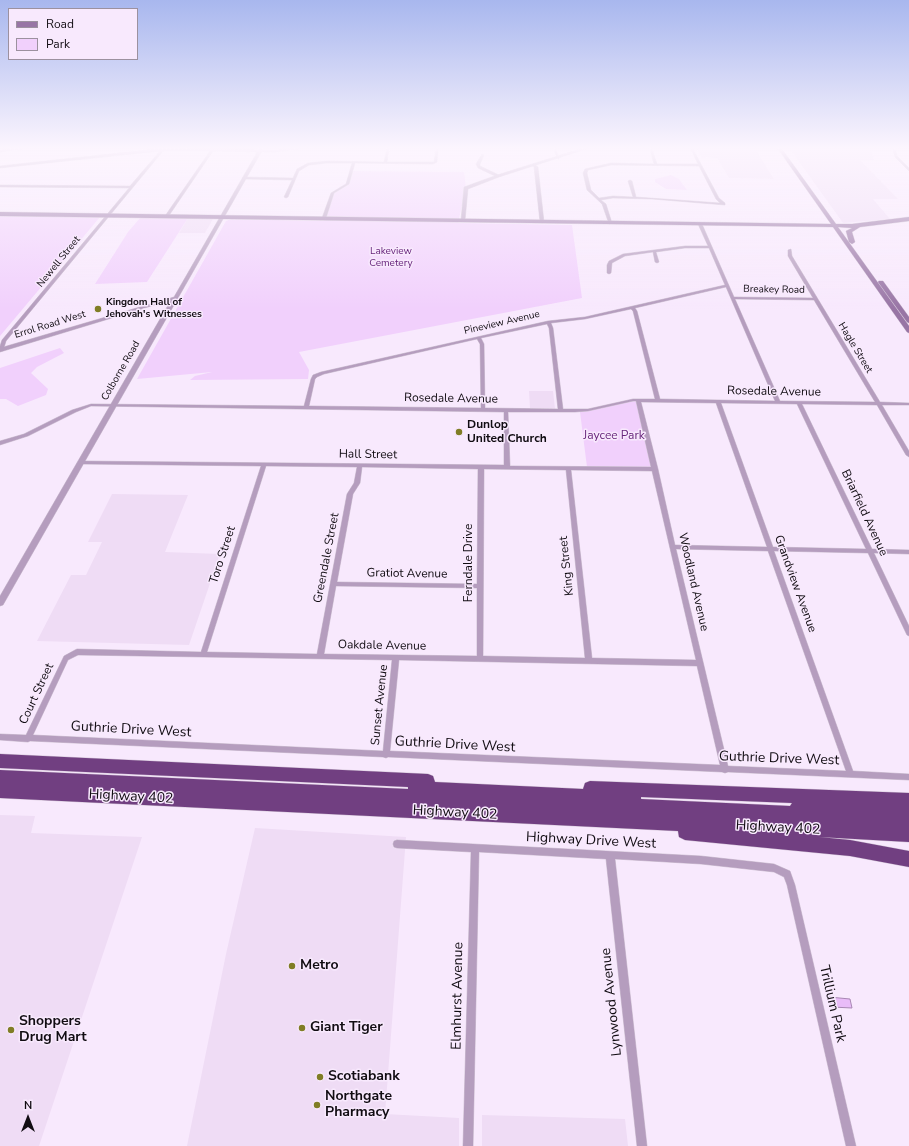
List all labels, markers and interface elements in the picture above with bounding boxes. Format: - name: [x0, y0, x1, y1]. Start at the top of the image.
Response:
- legend: [8, 8, 138, 60]
- text: Road: [46, 16, 74, 32]
- text: Park: [46, 36, 70, 52]
- street label: Newell Street: [35, 234, 83, 290]
- park label: Lakeview Cemetery: [369, 246, 413, 270]
- street label: Breakey Road: [743, 283, 805, 297]
- place label: Kingdom Hall of Jehovah's Witnesses: [106, 297, 202, 320]
- marker: Kingdom Hall of Jehovah's Witnesses: [93, 304, 103, 314]
- street label: Errol Road West: [13, 308, 87, 342]
- street label: Pineview Avenue: [463, 308, 541, 338]
- street label: Hagle Street: [835, 321, 875, 375]
- street label: Colborne Road: [99, 339, 143, 403]
- street label: Rosedale Avenue: [727, 384, 821, 400]
- street label: Rosedale Avenue: [404, 391, 498, 407]
- place label: Dunlop United Church: [467, 418, 547, 446]
- marker: Dunlop United Church: [454, 427, 464, 437]
- park label: Jaycee Park: [583, 429, 645, 443]
- street label: Hall Street: [339, 447, 397, 463]
- street label: Briarfield Avenue: [838, 468, 890, 558]
- street label: Greendale Street: [311, 512, 343, 604]
- street label: Toro Street: [207, 524, 239, 586]
- street label: Ferndale Drive: [462, 524, 476, 602]
- street label: Woodland Avenue: [675, 531, 711, 633]
- street label: Grandview Avenue: [771, 533, 819, 635]
- street label: King Street: [557, 535, 577, 597]
- street label: Gratiot Avenue: [366, 566, 448, 582]
- street label: Oakdale Avenue: [338, 638, 426, 654]
- street label: Court Street: [17, 661, 57, 727]
- street label: Sunset Avenue: [369, 664, 391, 746]
- street label: Guthrie Drive West: [70, 718, 192, 742]
- street label: Guthrie Drive West: [394, 733, 516, 757]
- street label: Guthrie Drive West: [718, 749, 840, 769]
- street label: Highway 402: [88, 786, 174, 808]
- street label: Highway 402: [412, 802, 498, 824]
- street label: Highway 402: [735, 817, 821, 839]
- street label: Highway Drive West: [526, 829, 656, 853]
- street label: Elmhurst Avenue: [449, 942, 467, 1050]
- street label: Lynwood Avenue: [598, 947, 626, 1057]
- place label: Metro: [300, 958, 339, 974]
- marker: Metro: [287, 961, 297, 971]
- street label: Trillium Park: [815, 964, 849, 1044]
- place label: Shoppers Drug Mart: [19, 1014, 87, 1046]
- place label: Giant Tiger: [310, 1020, 383, 1036]
- marker: Giant Tiger: [297, 1023, 307, 1033]
- marker: Shoppers Drug Mart: [6, 1025, 16, 1035]
- place label: Scotiabank: [328, 1069, 400, 1085]
- marker: Scotiabank: [315, 1072, 325, 1082]
- place label: Northgate Pharmacy: [325, 1089, 392, 1122]
- north arrow: [8, 1098, 48, 1138]
- text: N: [24, 1098, 32, 1113]
- marker: Northgate Pharmacy: [312, 1100, 322, 1110]

